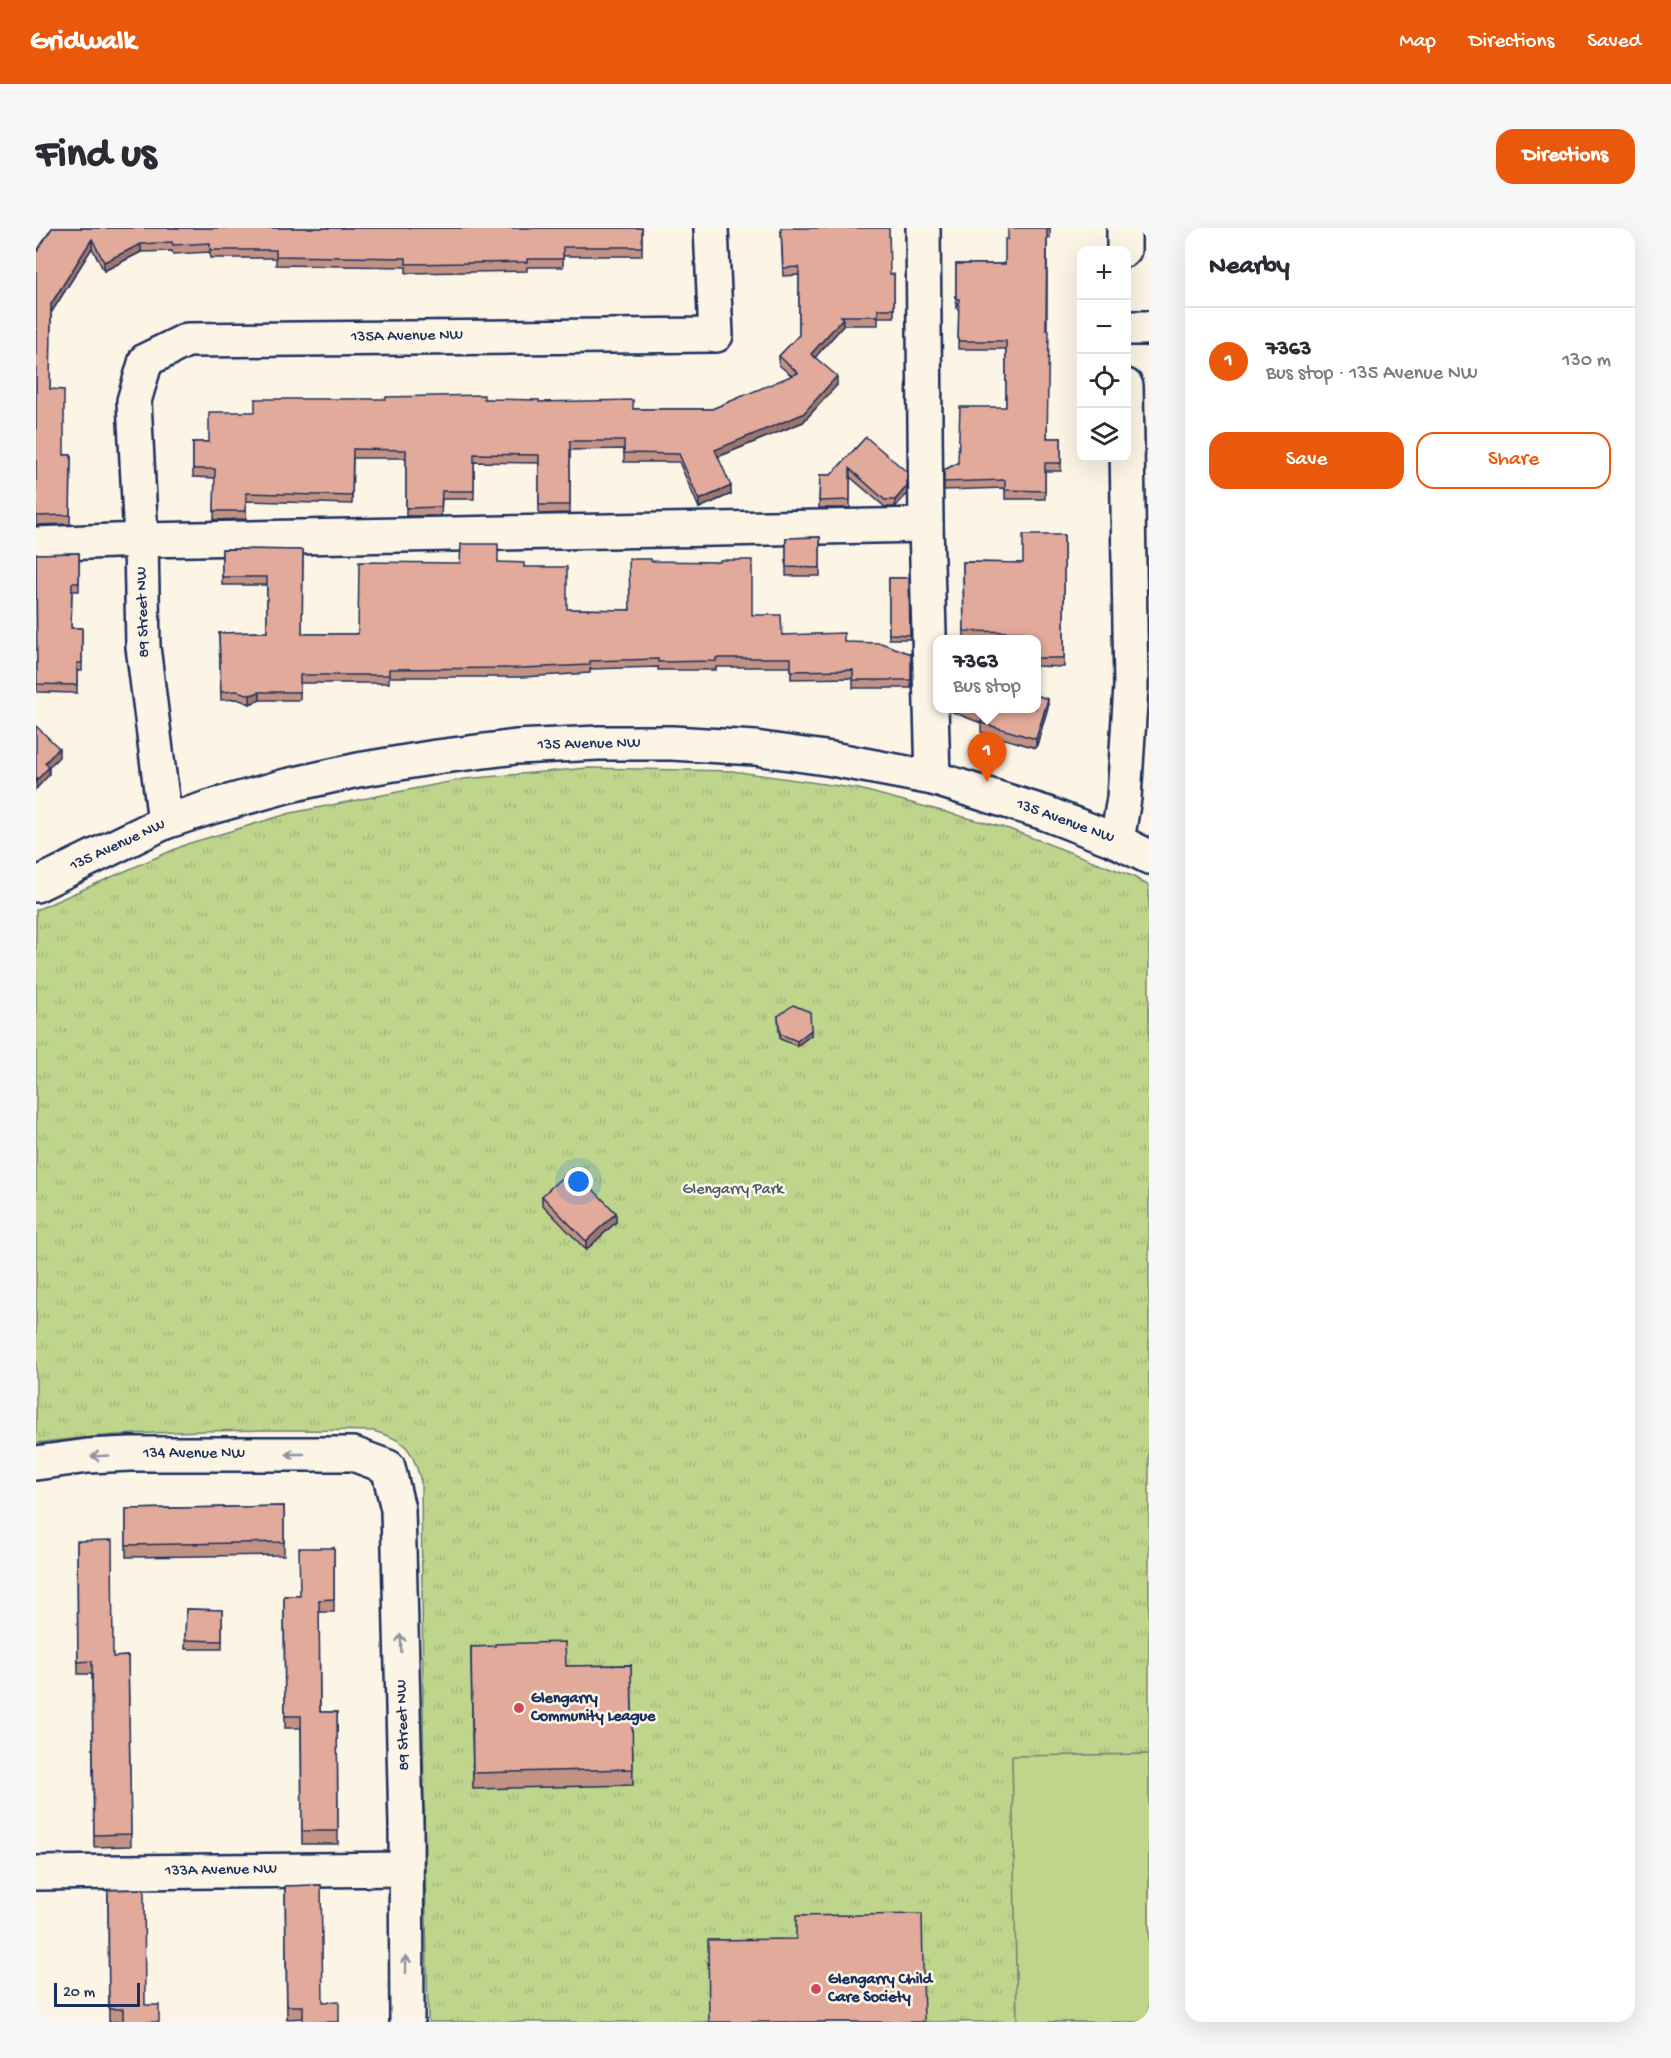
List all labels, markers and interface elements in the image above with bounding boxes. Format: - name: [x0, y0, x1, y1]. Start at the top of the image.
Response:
- text: Gridwalk: [30, 26, 136, 59]
- text: Map: [1399, 30, 1436, 55]
- text: Directions: [1469, 30, 1554, 55]
- text: Saved: [1587, 30, 1641, 55]
- button: Directions: [1496, 129, 1635, 184]
- text: Find us: [36, 132, 156, 181]
- map controls: [1077, 246, 1131, 462]
- button: +: [1077, 246, 1131, 300]
- text: Nearby: [1209, 252, 1290, 283]
- button: −: [1077, 300, 1131, 354]
- street label: 135A Avenue NW: [350, 327, 464, 347]
- text: 7363: [1266, 337, 1311, 363]
- text: 1: [1224, 350, 1233, 373]
- text: 130 m: [1562, 350, 1611, 373]
- button: locate: [1077, 354, 1131, 408]
- text: Bus stop · 135 Avenue NW: [1266, 363, 1478, 386]
- button: layers: [1077, 408, 1131, 462]
- button: Save: [1209, 432, 1404, 489]
- button: Share: [1416, 432, 1611, 489]
- street label: 89 Street NW: [133, 566, 155, 658]
- popup: [933, 635, 1041, 713]
- text: 7363: [953, 650, 999, 676]
- text: Bus stop: [953, 676, 1021, 699]
- pin: 1: [968, 732, 1006, 782]
- street label: 135 Avenue NW: [536, 735, 641, 755]
- street label: 135 Avenue NW: [1012, 795, 1117, 849]
- street label: 135 Avenue NW: [66, 815, 169, 877]
- your location: [564, 1167, 593, 1196]
- park label: Glengarry Park: [683, 1181, 785, 1200]
- street label: 134 Avenue NW: [142, 1445, 245, 1464]
- one-way arrow: [285, 1448, 305, 1460]
- one-way arrow: [90, 1450, 110, 1461]
- one-way arrow: [396, 1633, 407, 1653]
- street label: 89 Street NW: [393, 1679, 415, 1771]
- place label: Glengarry Community League: [530, 1690, 656, 1727]
- marker: Glengarry Community League: [512, 1701, 526, 1715]
- street label: 133A Avenue NW: [164, 1861, 278, 1881]
- one-way arrow: [400, 1954, 412, 1974]
- place label: Glengarry Child Care Society: [827, 1971, 934, 2008]
- scale bar: [54, 1980, 140, 2008]
- marker: Glengarry Child Care Society: [809, 1982, 823, 1996]
- text: 20 m: [63, 1984, 95, 2003]

